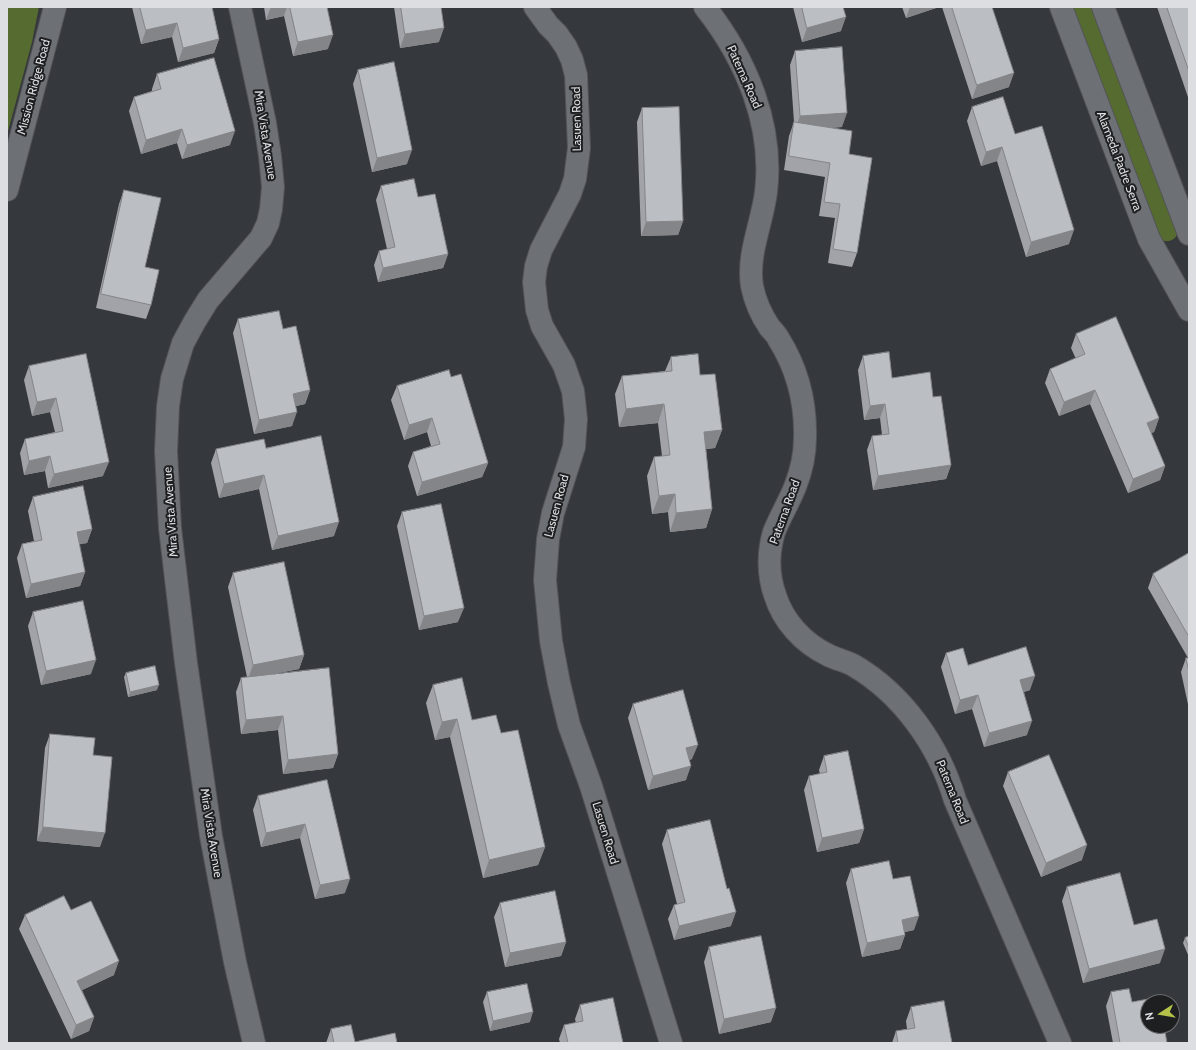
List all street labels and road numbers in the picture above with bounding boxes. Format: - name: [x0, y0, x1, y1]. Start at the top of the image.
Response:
- street label: Mission Ridge Road: [14, 38, 54, 136]
- street label: Paterna Road: [724, 43, 764, 111]
- street label: Lasuen Road: [569, 87, 585, 151]
- street label: Mira Vista Avenue: [251, 89, 279, 181]
- street label: Alameda Padre Serra: [1093, 109, 1145, 213]
- street label: Mira Vista Avenue: [161, 466, 181, 558]
- street label: Lasuen Road: [542, 473, 572, 539]
- street label: Paterna Road: [767, 478, 803, 546]
- street label: Paterna Road: [933, 758, 971, 826]
- street label: Mira Vista Avenue: [197, 787, 225, 879]
- street label: Lasuen Road: [589, 800, 621, 866]

